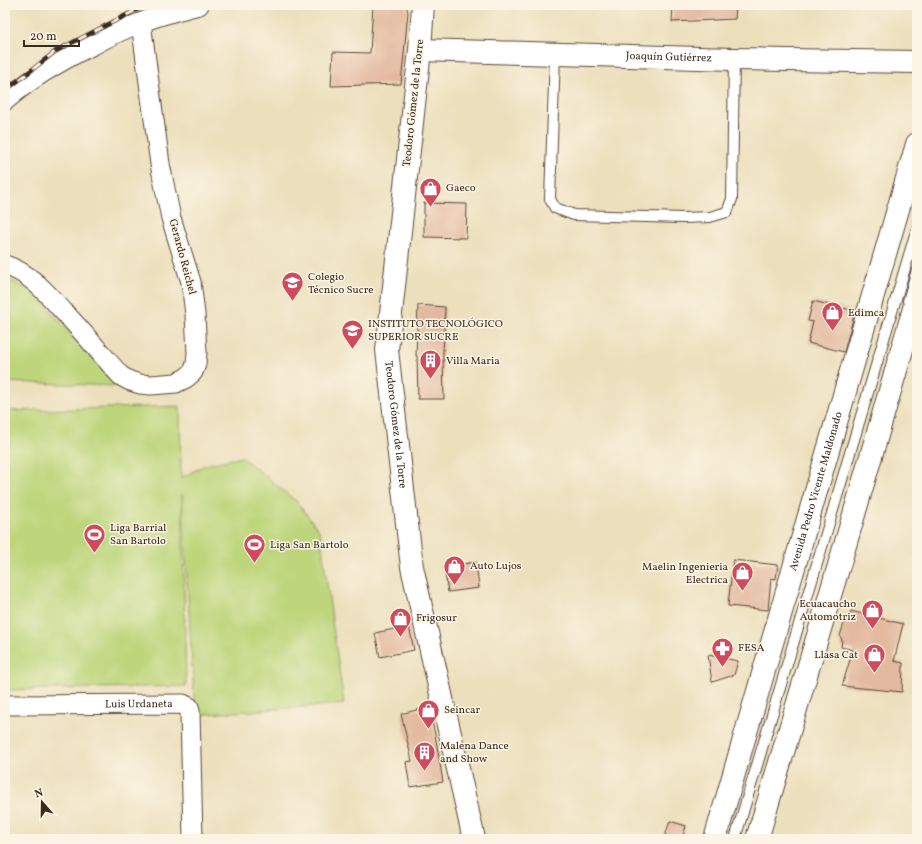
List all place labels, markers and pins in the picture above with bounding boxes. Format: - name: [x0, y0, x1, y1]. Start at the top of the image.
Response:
- shop icon: Gaeco: [417, 175, 443, 208]
- place label: Gaeco: [446, 181, 476, 196]
- school or university icon: Colegio Técnico Sucre: [280, 270, 306, 303]
- place label: Colegio Técnico Sucre: [308, 270, 374, 298]
- shop icon: Edimca: [819, 300, 845, 333]
- place label: Edimca: [848, 306, 885, 321]
- school or university icon: INSTITUTO TECNOLÓGICO SUPERIOR SUCRE: [340, 317, 366, 350]
- place label: INSTITUTO TECNOLÓGICO SUPERIOR SUCRE: [368, 317, 503, 345]
- building icon: Villa Maria: [418, 348, 444, 381]
- place label: Villa Maria: [446, 354, 500, 369]
- sports icon: Liga Barrial San Bartolo: [81, 521, 107, 554]
- place label: Liga Barrial San Bartolo: [110, 521, 166, 549]
- sports icon: Liga San Bartolo: [242, 532, 268, 565]
- place label: Liga San Bartolo: [270, 538, 349, 553]
- shop icon: Auto Lujos: [441, 553, 467, 586]
- place label: Auto Lujos: [470, 559, 522, 574]
- place label: Maelin Ingenieria Electrica: [642, 560, 729, 588]
- shop icon: Maelin Ingenieria Electrica: [730, 560, 756, 593]
- place label: Ecuacaucho Automotriz: [799, 597, 856, 625]
- shop icon: Ecuacaucho Automotriz: [859, 597, 885, 630]
- shop icon: Frigosur: [387, 605, 413, 638]
- place label: Frigosur: [416, 611, 457, 626]
- pharmacy icon: FESA: [710, 635, 736, 668]
- place label: FESA: [738, 641, 765, 656]
- shop icon: Llasa Cat: [861, 642, 887, 675]
- place label: Llasa Cat: [814, 648, 858, 663]
- shop icon: Seincar: [416, 697, 442, 730]
- place label: Seincar: [444, 703, 481, 718]
- building icon: Malena Dance and Show: [411, 739, 437, 772]
- place label: Malena Dance and Show: [440, 739, 509, 767]

